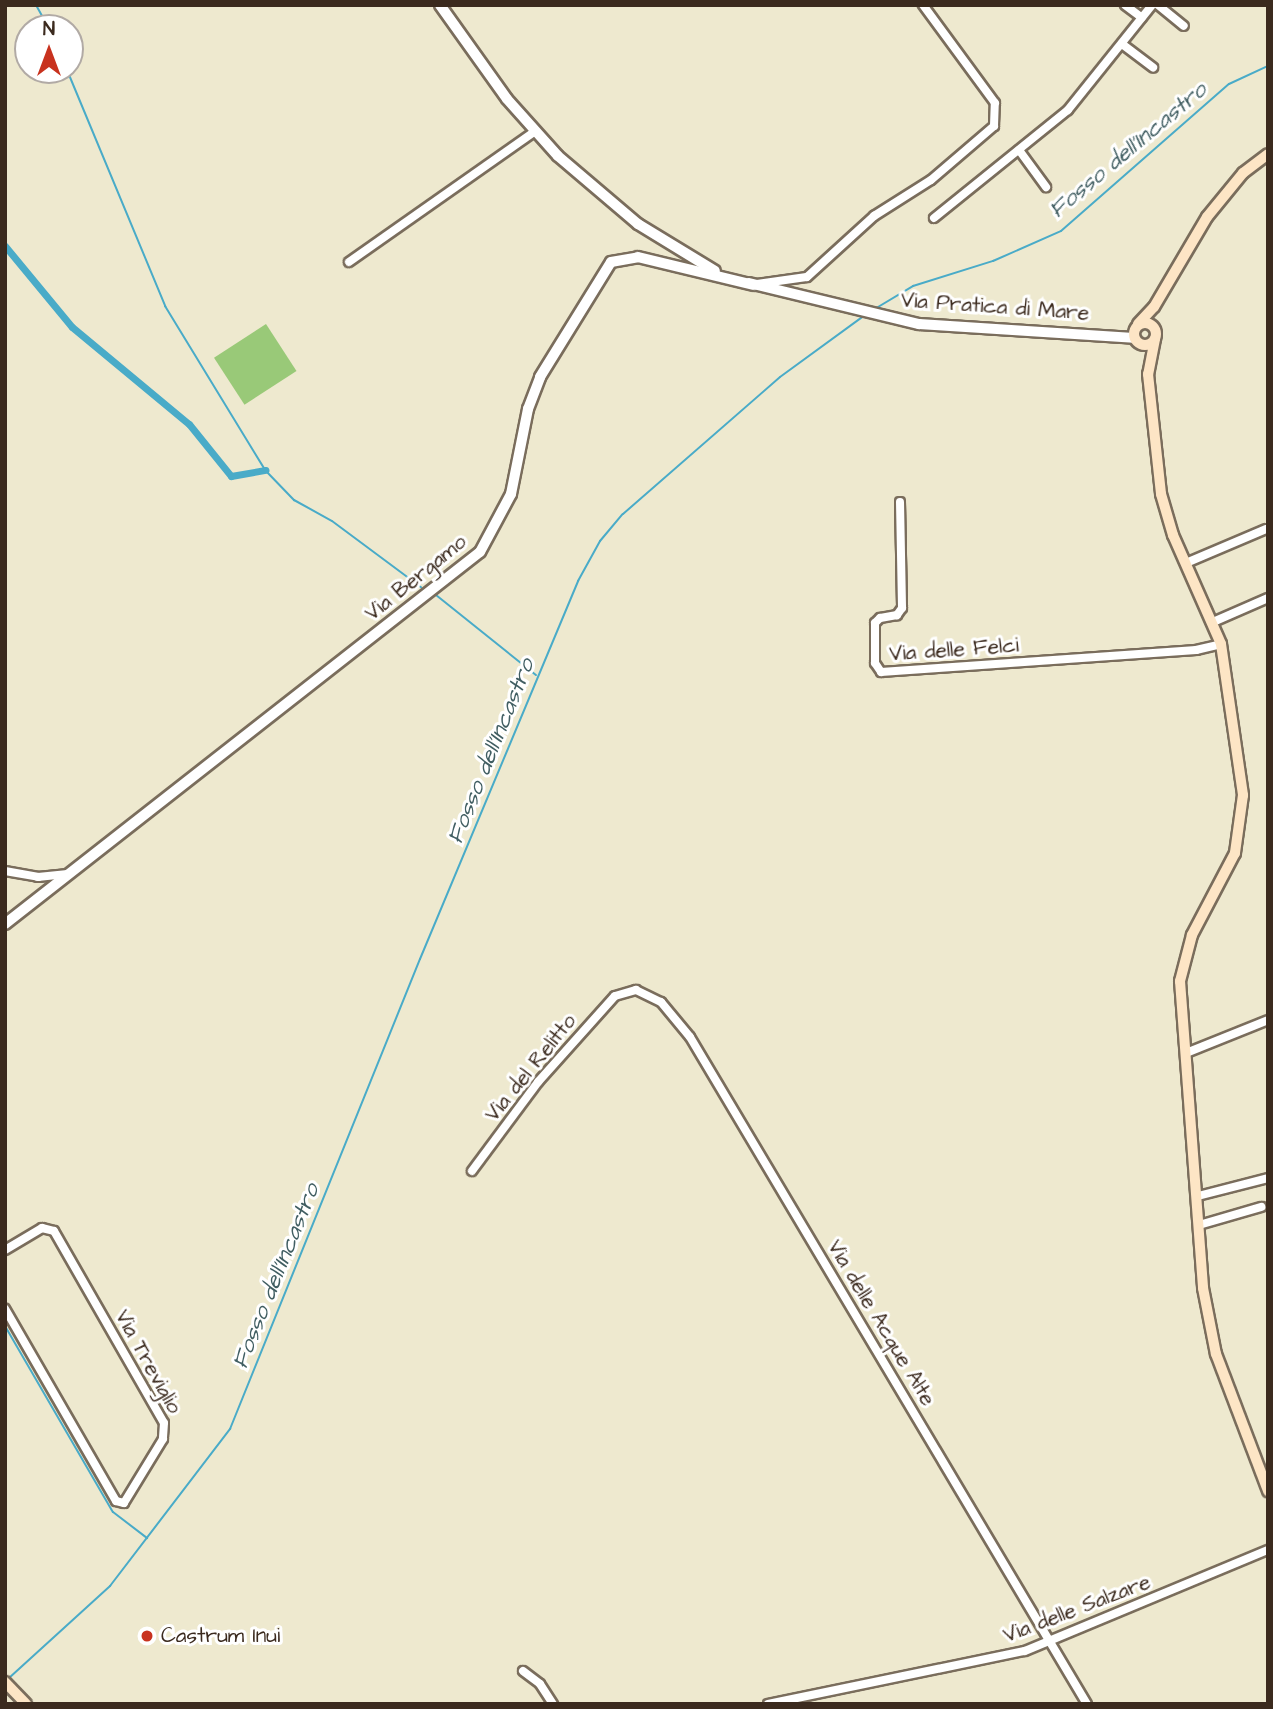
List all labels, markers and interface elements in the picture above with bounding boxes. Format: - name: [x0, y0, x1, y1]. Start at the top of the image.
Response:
- north arrow: [14, 14, 84, 84]
- text: N: [43, 16, 55, 43]
- water label: Fosso dell'Incastro: [1044, 76, 1212, 224]
- street label: Via Pratica di Mare: [900, 288, 1090, 326]
- street label: Via Bergamo: [360, 530, 472, 626]
- street label: Via delle Felci: [888, 633, 1020, 667]
- water label: Fosso dell'Incastro: [441, 655, 541, 847]
- street label: Via del Relitto: [480, 1009, 582, 1127]
- water label: Fosso dell'Incastro: [226, 1180, 326, 1372]
- street label: Via delle Acque Alte: [822, 1236, 940, 1410]
- street label: Via Treviglio: [109, 1306, 187, 1418]
- street label: Via delle Salzare: [1000, 1569, 1154, 1649]
- place label: Castrum Inui: [161, 1623, 280, 1649]
- marker: Castrum Inui: [139, 1628, 155, 1644]

